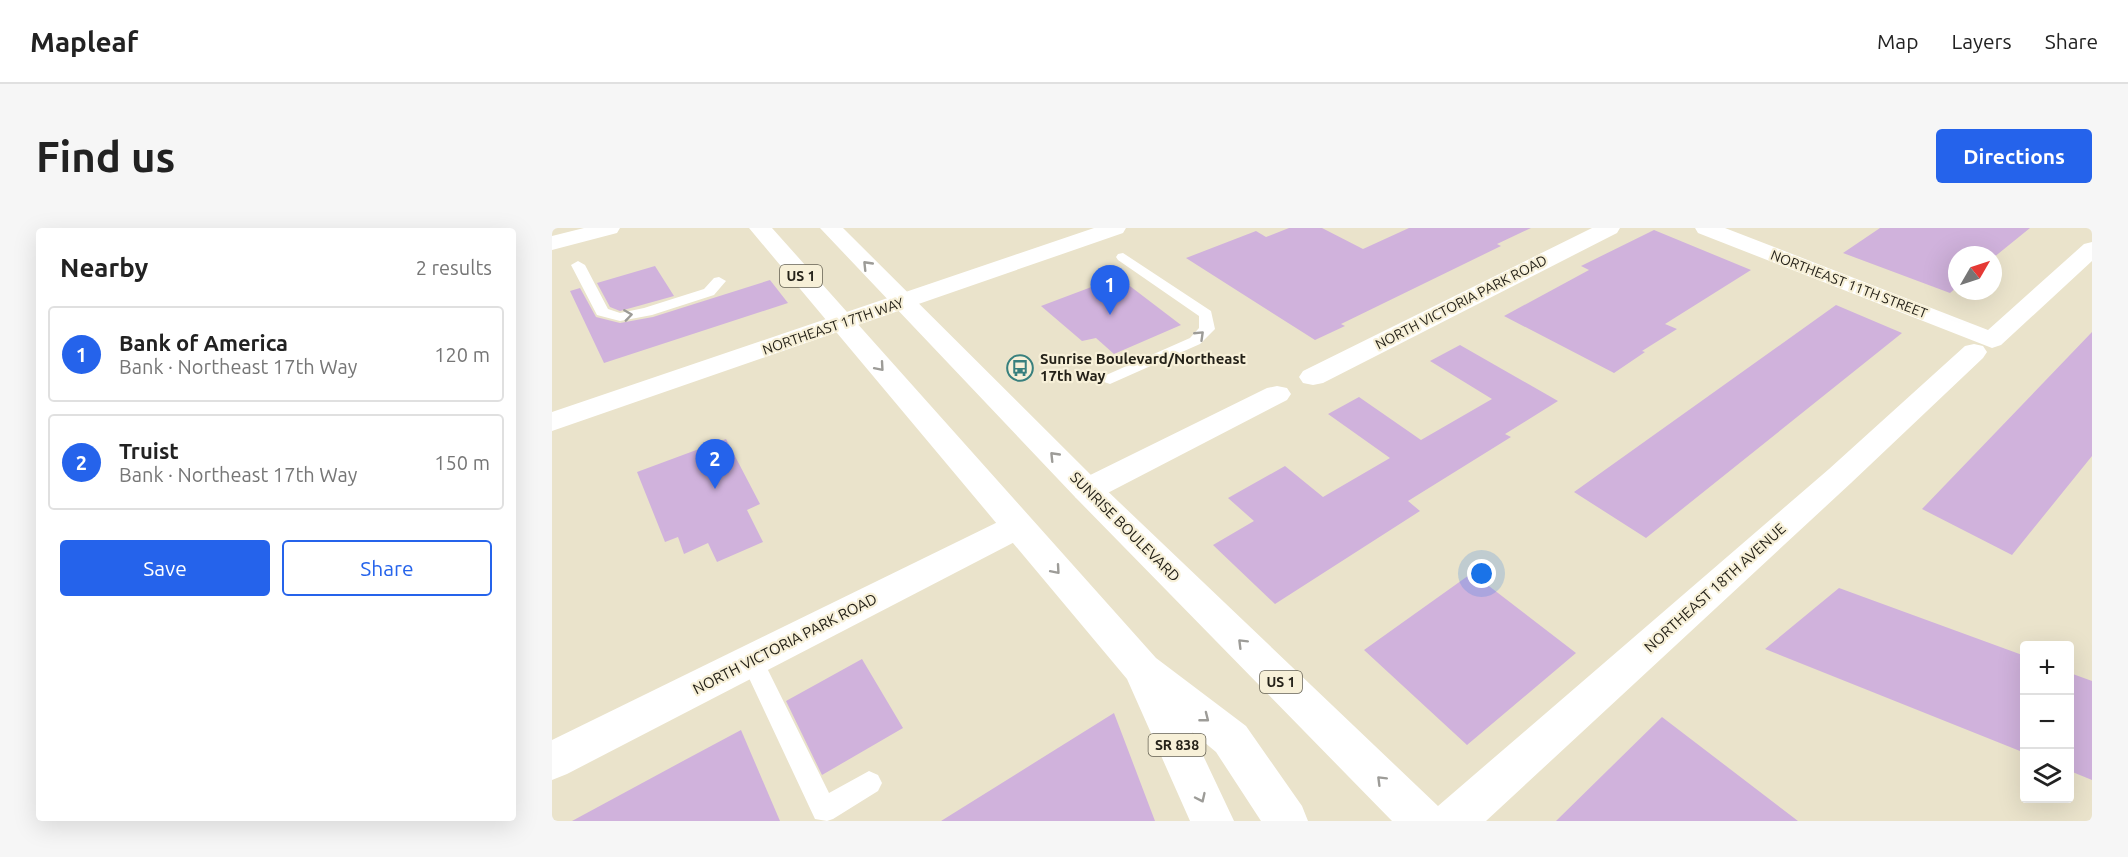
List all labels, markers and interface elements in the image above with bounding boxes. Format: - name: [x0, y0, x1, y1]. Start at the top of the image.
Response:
- text: Mapleaf: [30, 26, 138, 57]
- text: Map: [1877, 29, 1918, 53]
- text: Layers: [1951, 29, 2012, 53]
- text: Share: [2045, 29, 2098, 53]
- button: Directions: [1936, 129, 2092, 183]
- text: Find us: [36, 133, 175, 180]
- north arrow: [1948, 246, 2002, 300]
- street label: NORTHEAST 11TH STREET: [1768, 247, 1930, 321]
- street label: NORTH VICTORIA PARK ROAD: [1373, 252, 1550, 352]
- text: Nearby: [60, 253, 148, 282]
- text: 2 results: [416, 256, 492, 279]
- one-way arrow: [864, 261, 875, 272]
- road number: US 1: [780, 265, 822, 287]
- pin: 1: [1090, 266, 1130, 315]
- street label: NORTHEAST 17TH WAY: [760, 294, 906, 358]
- one-way arrow: [623, 309, 633, 321]
- text: Bank of America: [119, 330, 288, 355]
- one-way arrow: [1192, 332, 1203, 343]
- text: 1: [76, 343, 87, 366]
- text: 120 m: [434, 343, 490, 366]
- place label: Sunrise Boulevard/Northeast 17th Way: [1040, 350, 1246, 384]
- bus stop icon: Sunrise Boulevard/Northeast 17th Way: [1005, 353, 1035, 383]
- text: Bank · Northeast 17th Way: [119, 355, 357, 378]
- one-way arrow: [873, 360, 884, 371]
- text: Truist: [119, 438, 179, 463]
- pin: 2: [696, 440, 734, 489]
- text: 2: [76, 451, 87, 474]
- text: 150 m: [434, 451, 490, 474]
- one-way arrow: [1050, 453, 1061, 463]
- text: Bank · Northeast 17th Way: [119, 463, 357, 486]
- street label: SUNRISE BOULEVARD: [1067, 468, 1184, 585]
- street label: NORTHEAST 18TH AVENUE: [1641, 520, 1789, 656]
- button: Save: [60, 540, 270, 596]
- button: Share: [282, 540, 492, 596]
- your location: [1467, 559, 1496, 588]
- one-way arrow: [1049, 563, 1060, 574]
- street label: NORTH VICTORIA PARK ROAD: [690, 590, 880, 697]
- one-way arrow: [1238, 639, 1248, 650]
- map controls: [2020, 641, 2074, 803]
- button: +: [2020, 641, 2074, 695]
- road number: US 1: [1260, 671, 1302, 693]
- button: −: [2020, 695, 2074, 749]
- one-way arrow: [1198, 710, 1209, 721]
- road number: SR 838: [1148, 734, 1206, 756]
- button: layers: [2020, 749, 2074, 803]
- one-way arrow: [1377, 776, 1387, 787]
- one-way arrow: [1194, 792, 1206, 803]

